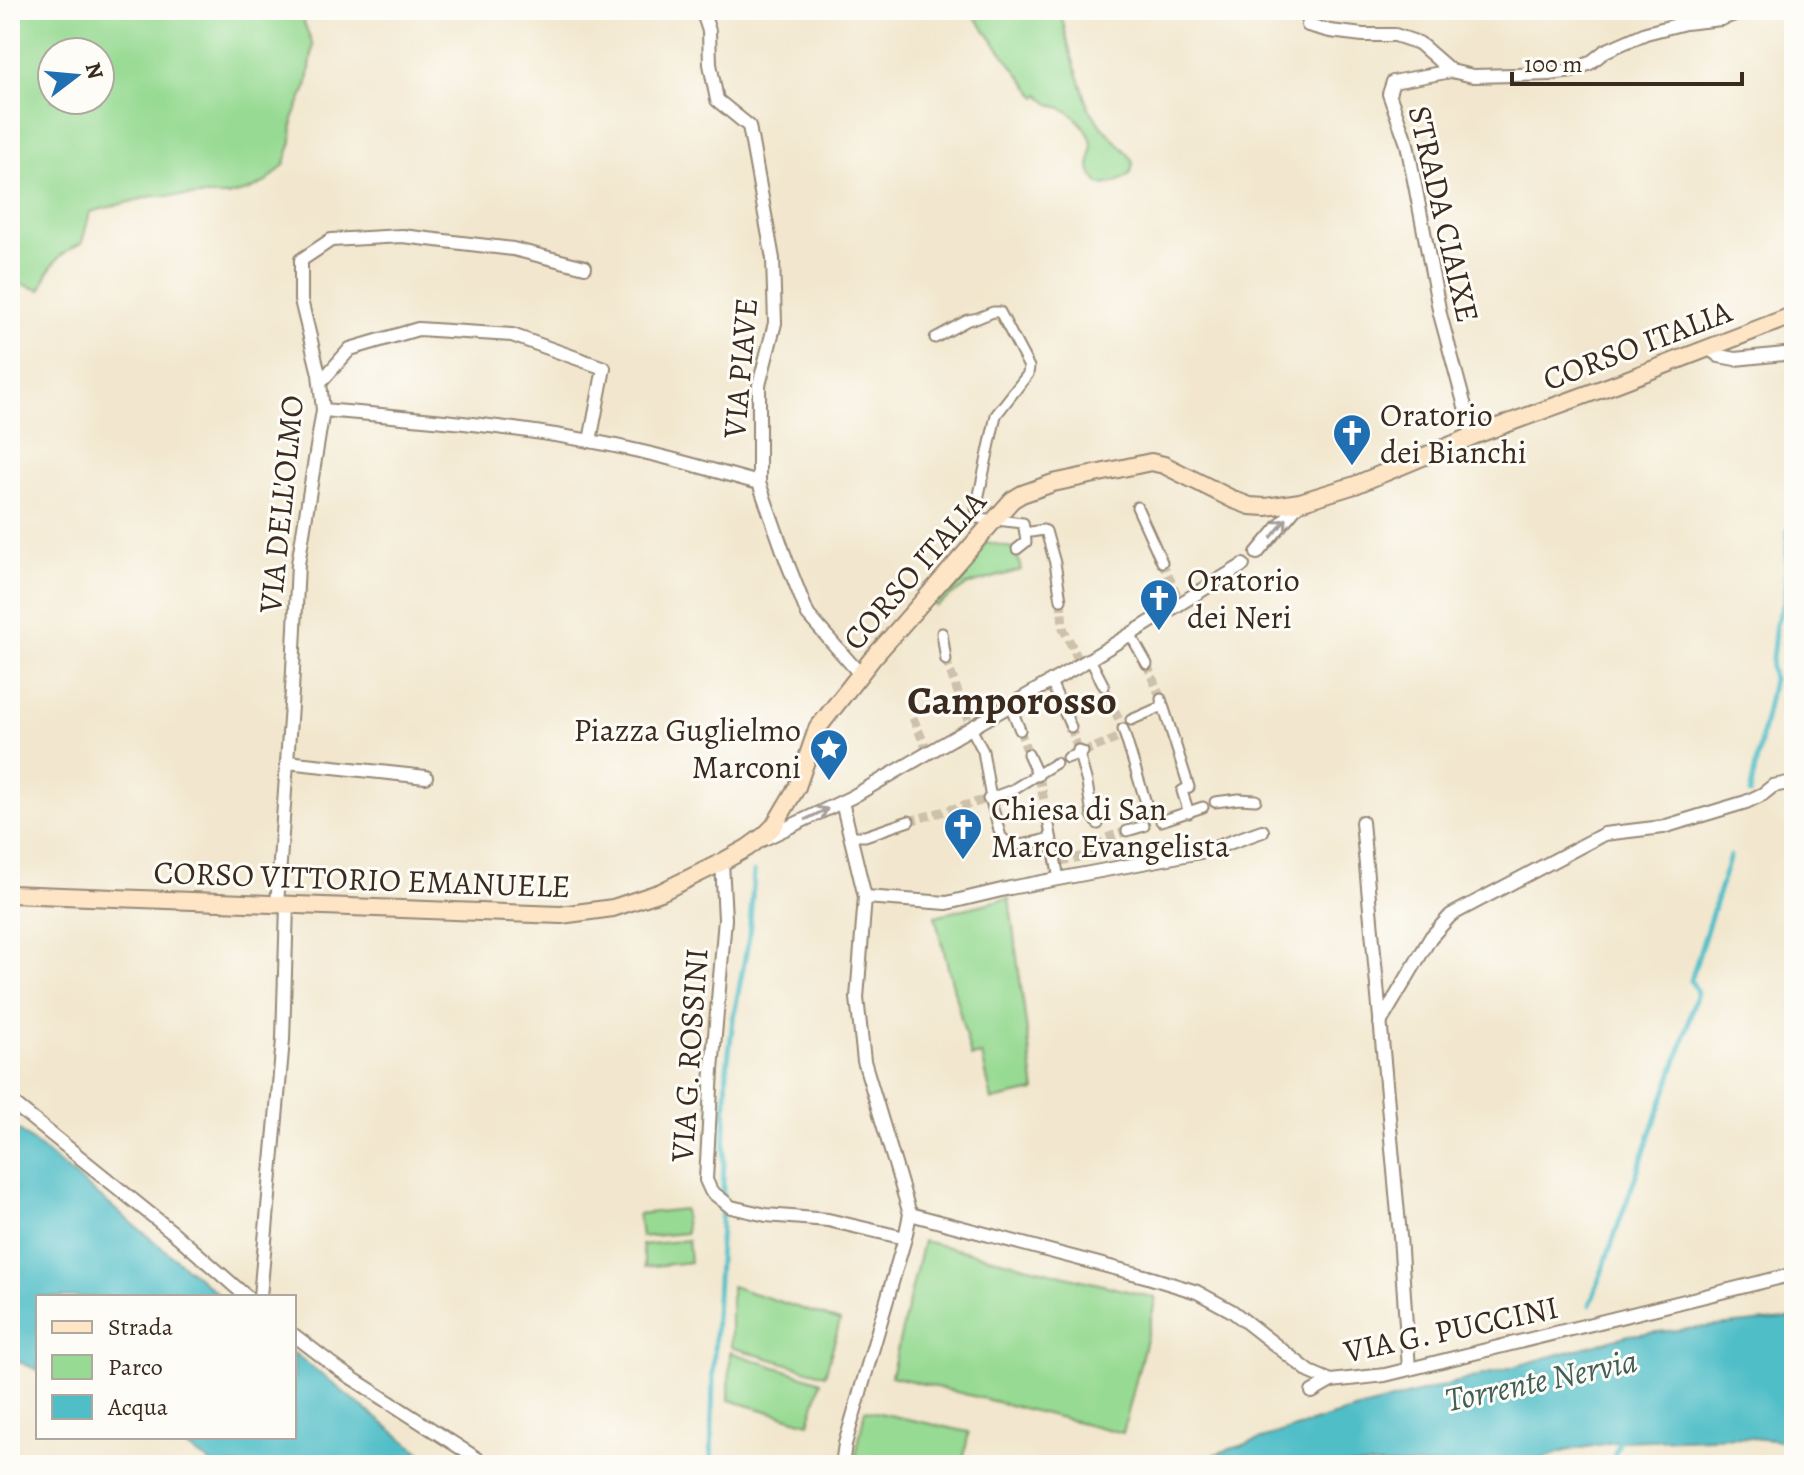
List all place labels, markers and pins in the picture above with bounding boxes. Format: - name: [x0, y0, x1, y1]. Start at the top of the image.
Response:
- place label: Oratorio dei Bianchi: [1380, 393, 1527, 474]
- church icon: Oratorio dei Bianchi: [1331, 412, 1373, 467]
- place label: Oratorio dei Neri: [1187, 558, 1300, 639]
- church icon: Oratorio dei Neri: [1138, 577, 1180, 632]
- place label: Piazza Guglielmo Marconi: [573, 708, 801, 789]
- place icon: Piazza Guglielmo Marconi: [808, 727, 850, 782]
- place label: Chiesa di San Marco Evangelista: [991, 787, 1230, 868]
- church icon: Chiesa di San Marco Evangelista: [942, 806, 984, 861]

